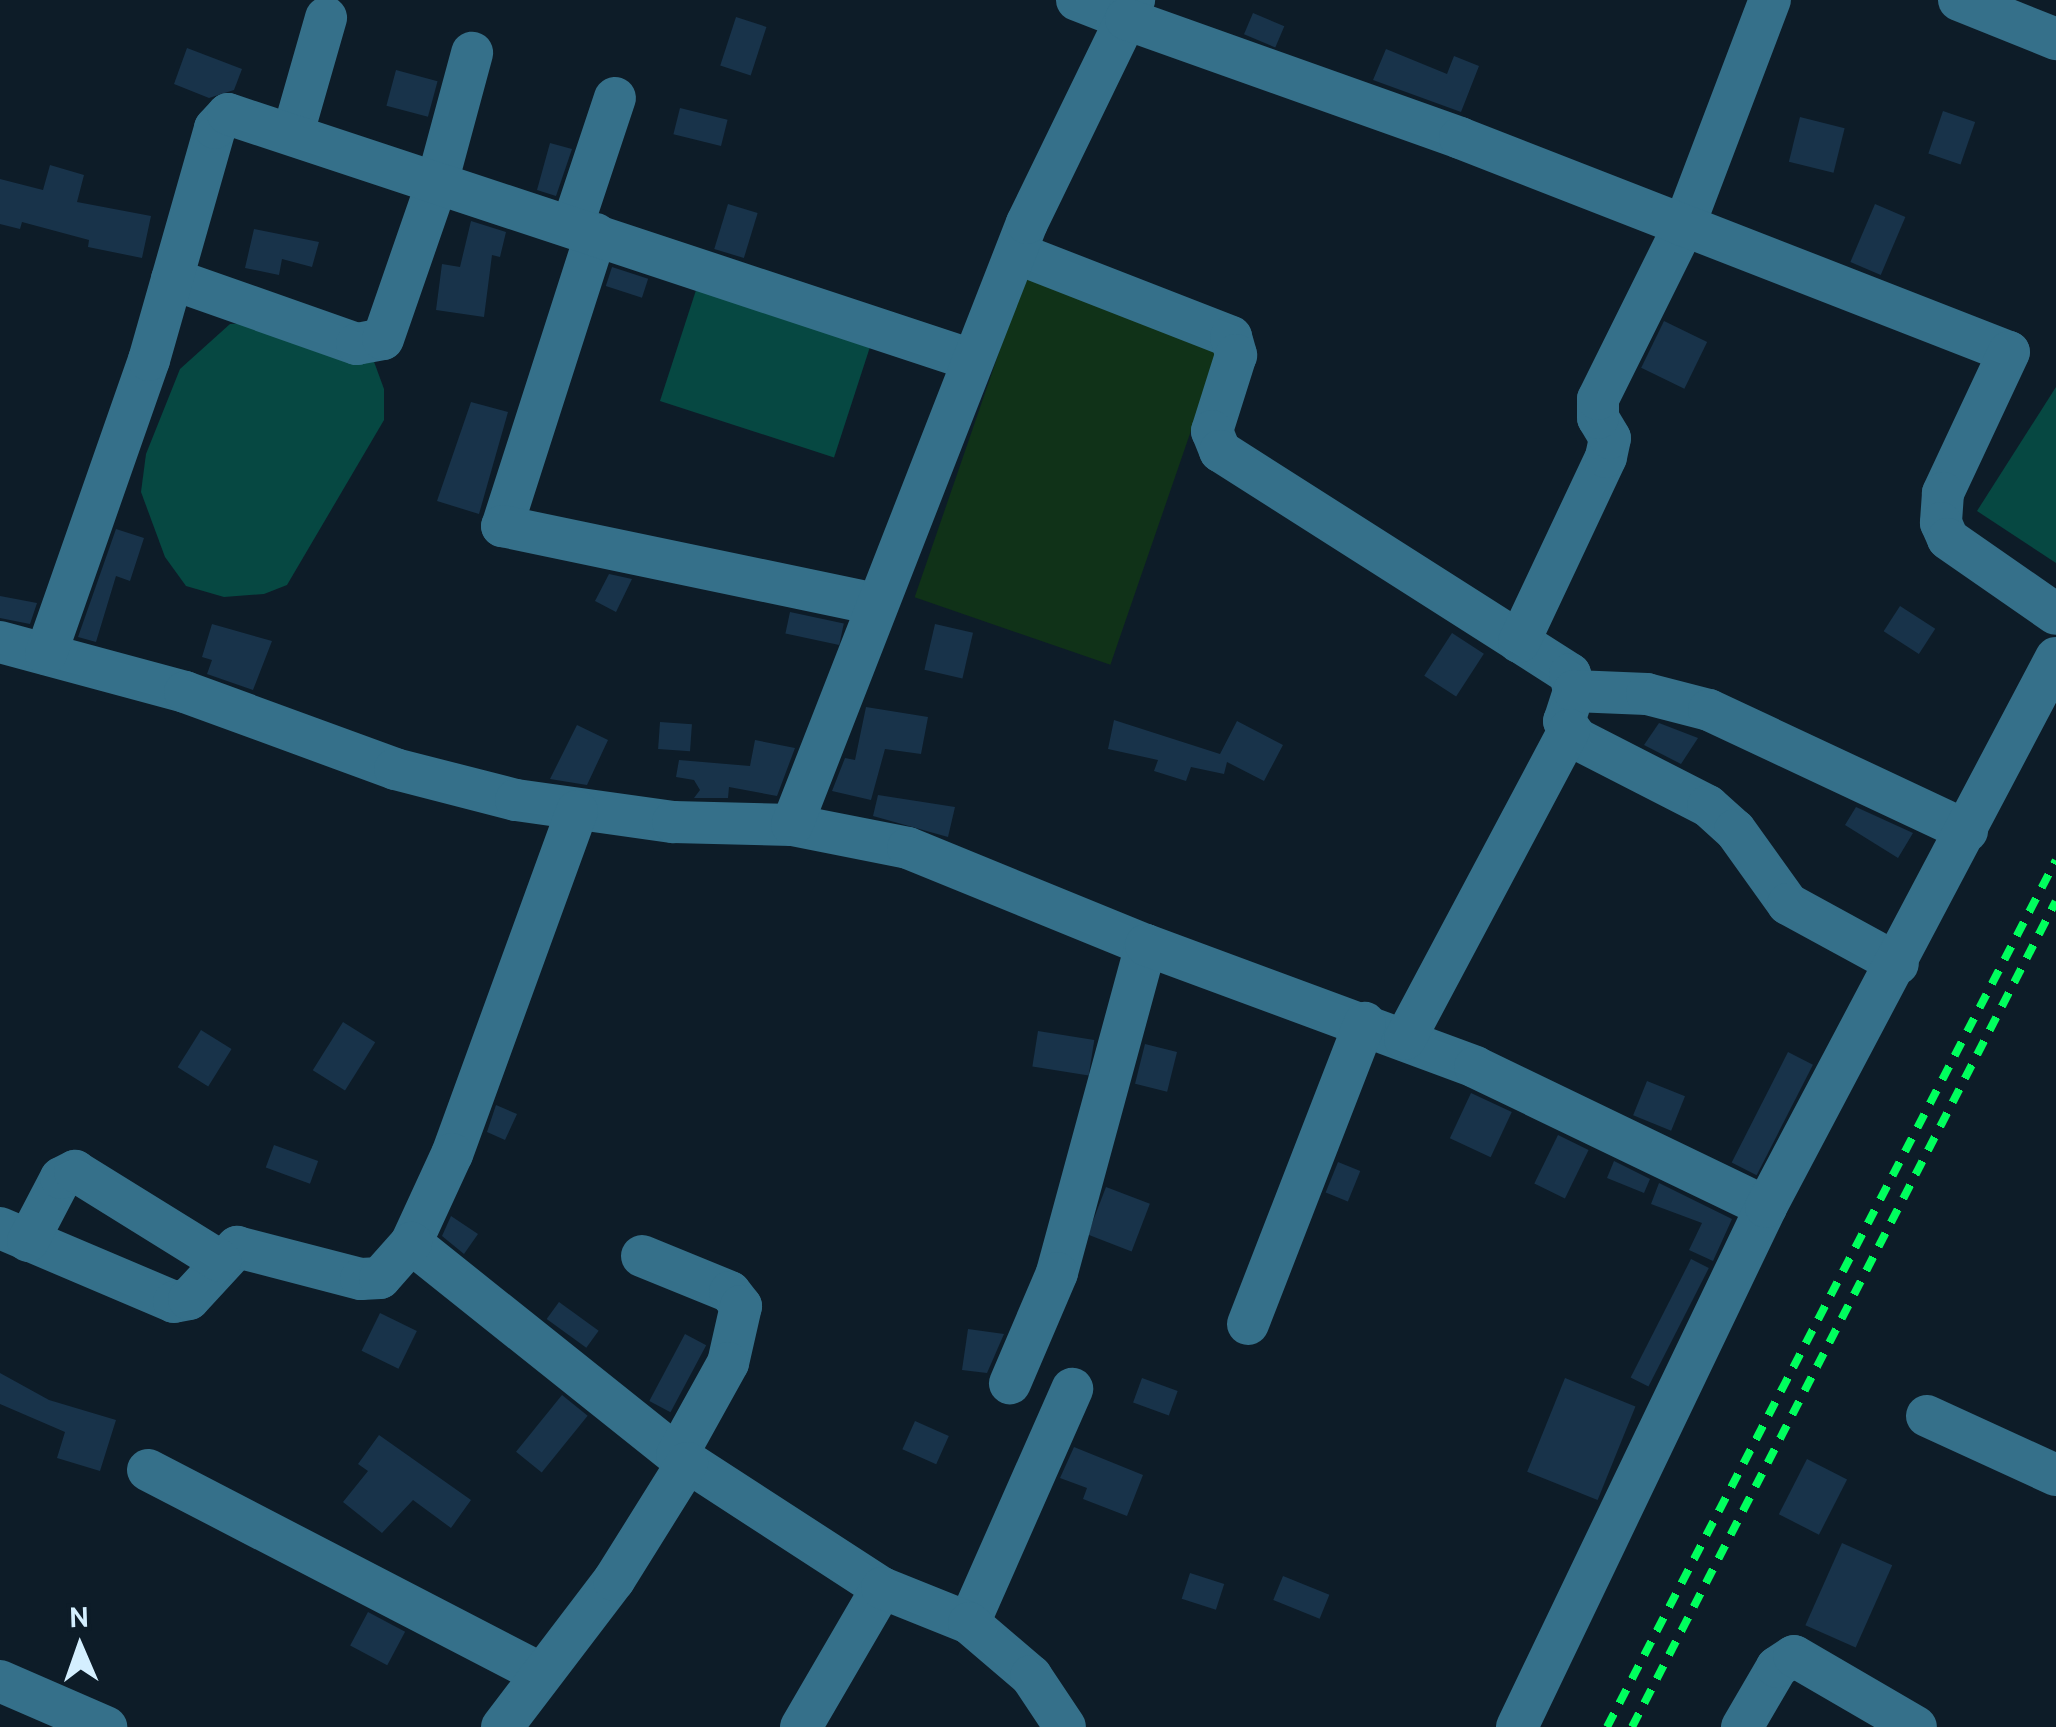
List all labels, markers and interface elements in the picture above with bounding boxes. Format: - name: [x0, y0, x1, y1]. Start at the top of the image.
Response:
- north arrow: [30, 1597, 130, 1697]
- text: N: [68, 1600, 89, 1634]

